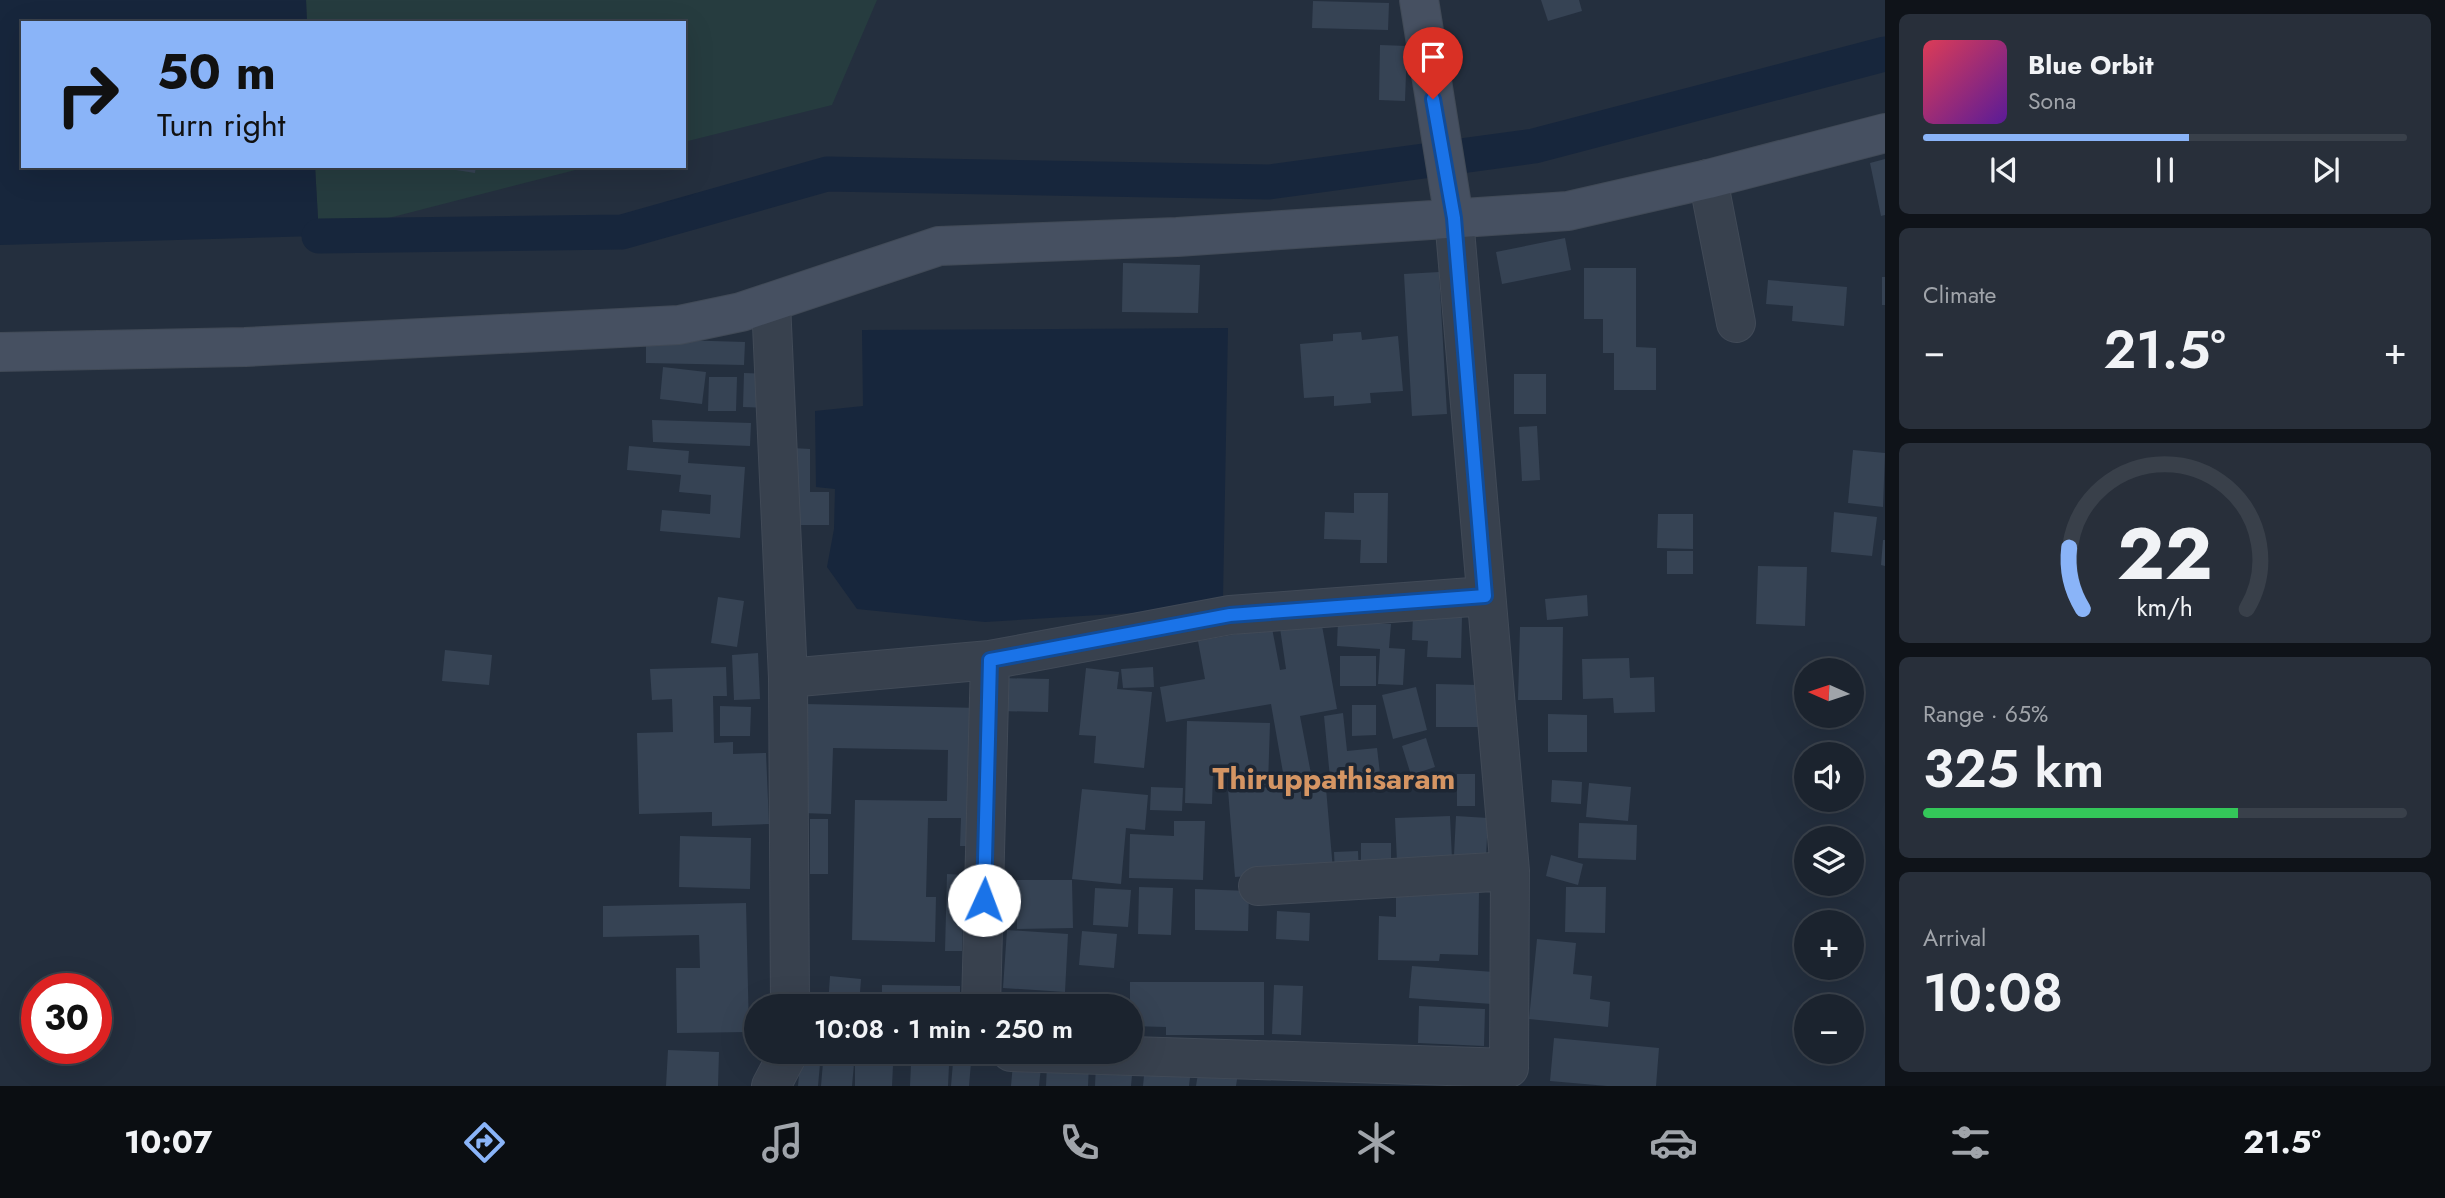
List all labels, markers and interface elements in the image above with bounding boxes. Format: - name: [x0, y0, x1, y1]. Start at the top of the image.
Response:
- pin: [1403, 27, 1463, 99]
- text: 50 m: [157, 37, 276, 107]
- icon: arrive: [1414, 38, 1452, 76]
- text: Blue Orbit: [2028, 46, 2153, 84]
- icon: right: [42, 49, 133, 140]
- text: Sona: [2028, 84, 2076, 118]
- text: Turn right: [157, 102, 286, 148]
- icon: previous: [1985, 151, 2023, 189]
- icon: pause: [2146, 151, 2184, 189]
- icon: next: [2307, 151, 2345, 189]
- text: Climate: [1923, 278, 1996, 312]
- text: 21.5°: [2104, 312, 2226, 388]
- text: −: [1923, 323, 1945, 378]
- text: +: [2384, 323, 2407, 378]
- text: 22: [2117, 501, 2213, 606]
- text: km/h: [2137, 589, 2193, 625]
- north arrow: [1794, 658, 1864, 728]
- map controls: [1794, 658, 1864, 1064]
- text: Range · 65%: [1923, 697, 2048, 731]
- text: 325 km: [1923, 731, 2104, 807]
- button: sound: [1794, 742, 1864, 812]
- district label: Thiruppathisaram: [1213, 757, 1455, 800]
- button: layers: [1794, 826, 1864, 896]
- position arrow: [947, 863, 1021, 937]
- button: +: [1794, 910, 1864, 980]
- text: Arrival: [1923, 921, 1986, 955]
- text: 10:08: [1923, 955, 2063, 1031]
- speed limit sign: 30: [21, 973, 112, 1064]
- button: −: [1794, 994, 1864, 1064]
- text: 10:08 · 1 min · 250 m: [814, 1010, 1073, 1048]
- icon: directions: [460, 1118, 509, 1167]
- icon: music: [758, 1118, 807, 1167]
- icon: phone: [1055, 1118, 1104, 1167]
- icon: climate: [1352, 1118, 1401, 1167]
- icon: car: [1649, 1118, 1698, 1167]
- icon: filters: [1946, 1118, 1995, 1167]
- text: 10:07: [124, 1119, 212, 1165]
- text: 21.5°: [2243, 1119, 2321, 1165]

